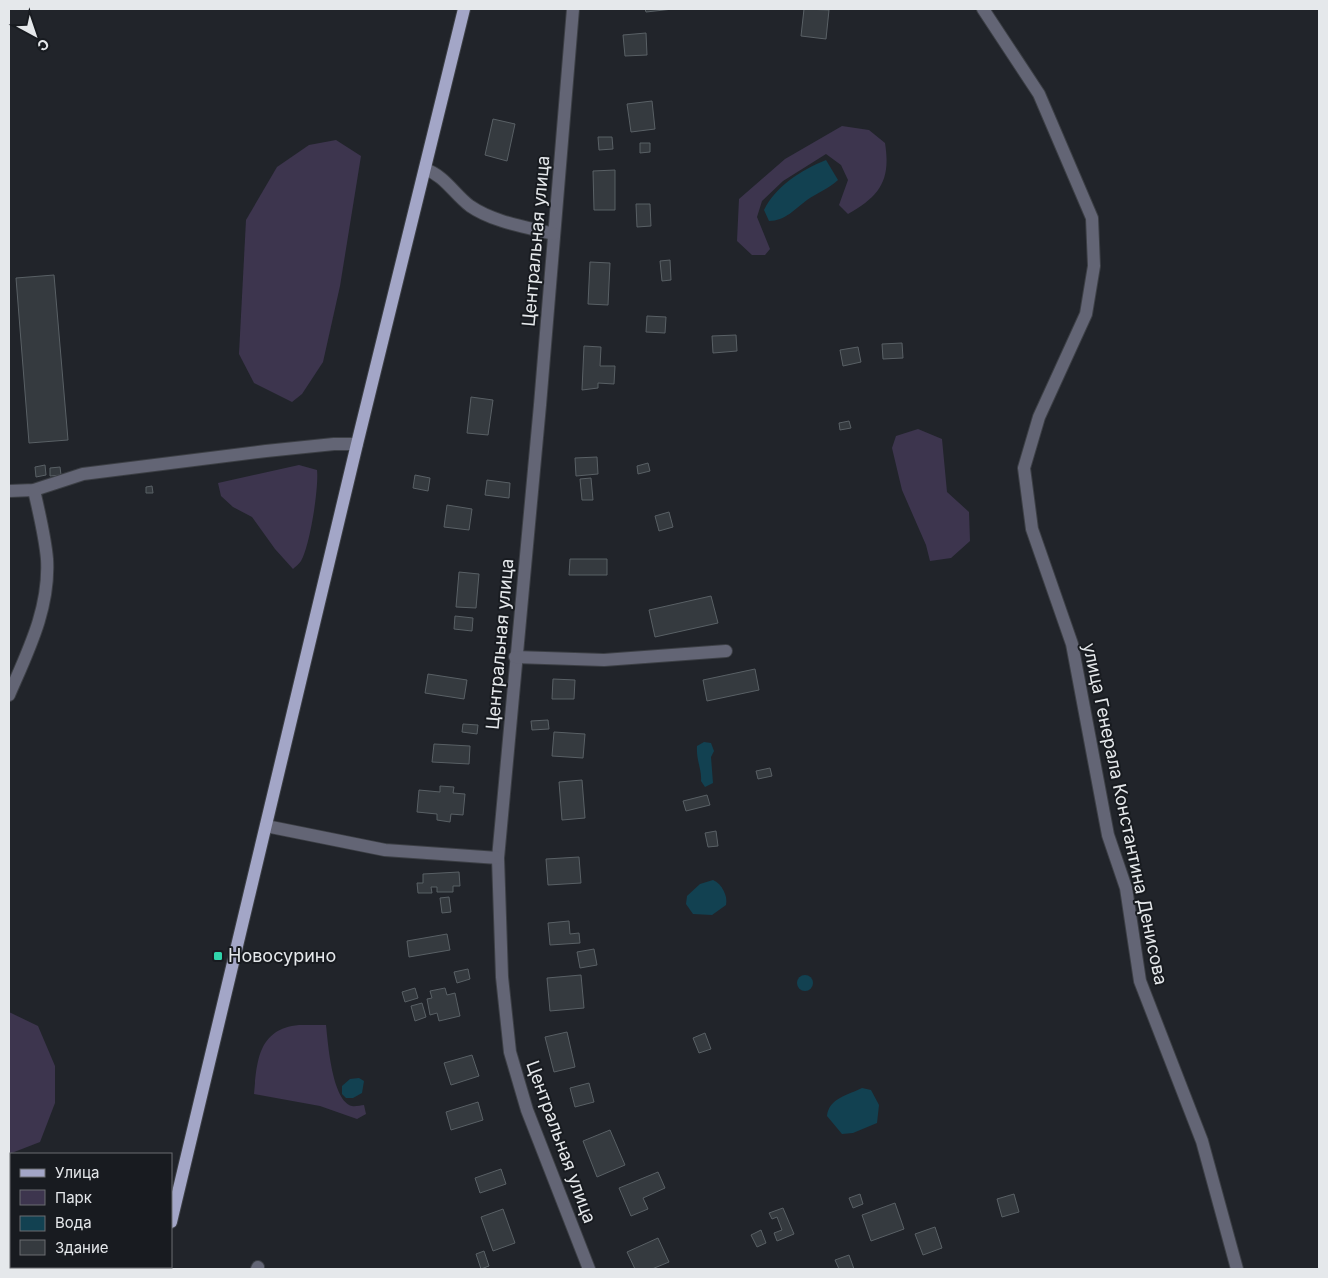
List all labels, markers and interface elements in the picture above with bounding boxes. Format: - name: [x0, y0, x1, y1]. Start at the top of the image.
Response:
- north arrow: [10, 10, 60, 60]
- text: С: [34, 36, 53, 55]
- street label: Центральная улица: [518, 155, 553, 327]
- street label: Центральная улица: [482, 558, 517, 730]
- street label: улица Генерала Константина Денисова: [1079, 641, 1172, 987]
- place label: Новосурино: [228, 945, 336, 966]
- marker: Новосурино: [212, 950, 224, 962]
- street label: Центральная улица: [522, 1058, 601, 1226]
- legend: [10, 1153, 172, 1268]
- text: Улица: [55, 1163, 99, 1182]
- text: Парк: [55, 1188, 92, 1207]
- text: Вода: [55, 1213, 92, 1232]
- text: Здание: [55, 1238, 109, 1257]

